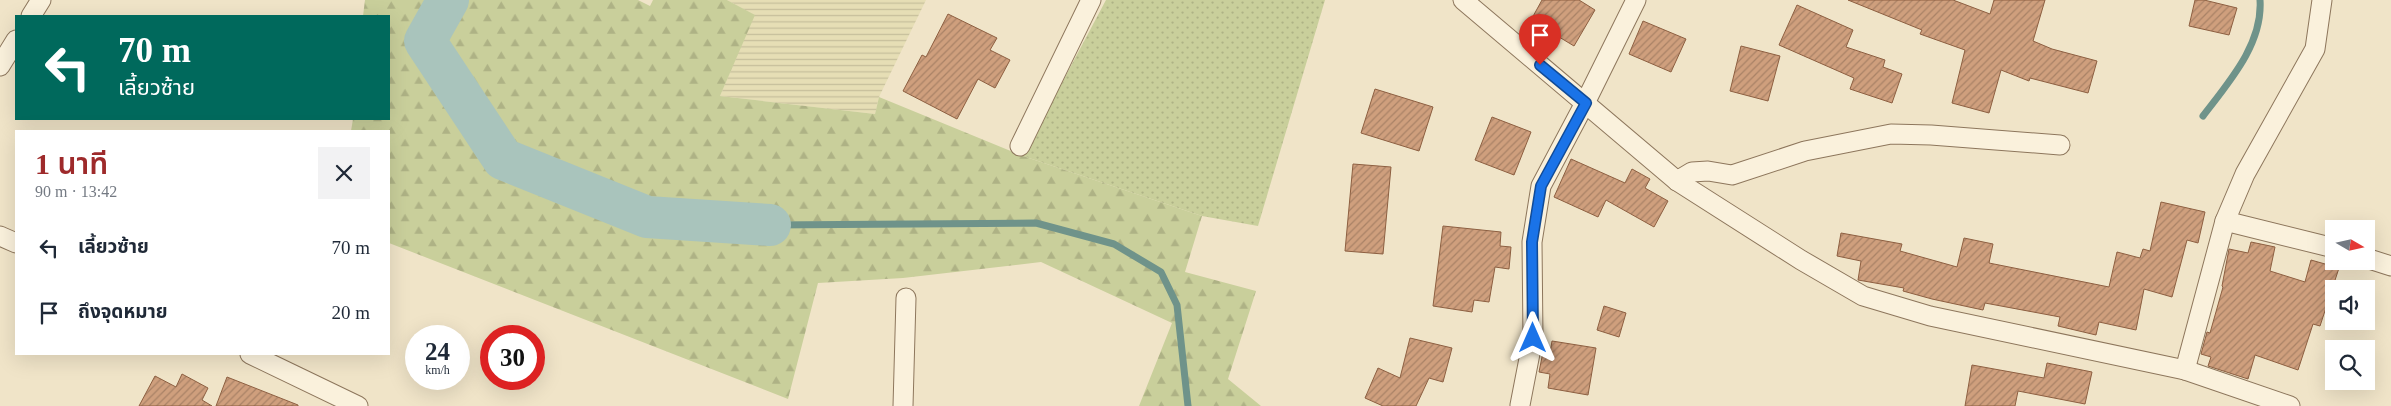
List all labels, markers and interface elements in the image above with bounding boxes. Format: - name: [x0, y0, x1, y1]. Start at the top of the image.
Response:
- pin: [1519, 14, 1561, 65]
- icon: arrive: [1526, 21, 1554, 49]
- text: 70 m: [118, 31, 191, 70]
- icon: left: [35, 35, 100, 100]
- text: เลี้ยวซ้าย: [118, 75, 195, 100]
- text: 1 นาที: [35, 147, 108, 180]
- button: close: [318, 147, 370, 199]
- text: 90 m · 13:42: [35, 183, 117, 200]
- north arrow: [2325, 220, 2375, 270]
- map controls: [2325, 220, 2375, 390]
- icon: left: [35, 234, 63, 262]
- text: เลี้ยวซ้าย: [78, 236, 149, 257]
- text: 70 m: [331, 237, 370, 258]
- button: sound: [2325, 280, 2375, 330]
- icon: arrive: [35, 299, 63, 327]
- text: ถึงจุดหมาย: [78, 301, 168, 322]
- text: 20 m: [331, 302, 370, 323]
- position arrow: [1506, 311, 1558, 363]
- speed limit sign: 30: [480, 325, 545, 390]
- text: 24: [425, 338, 450, 365]
- button: search: [2325, 340, 2375, 390]
- text: km/h: [425, 363, 450, 377]

